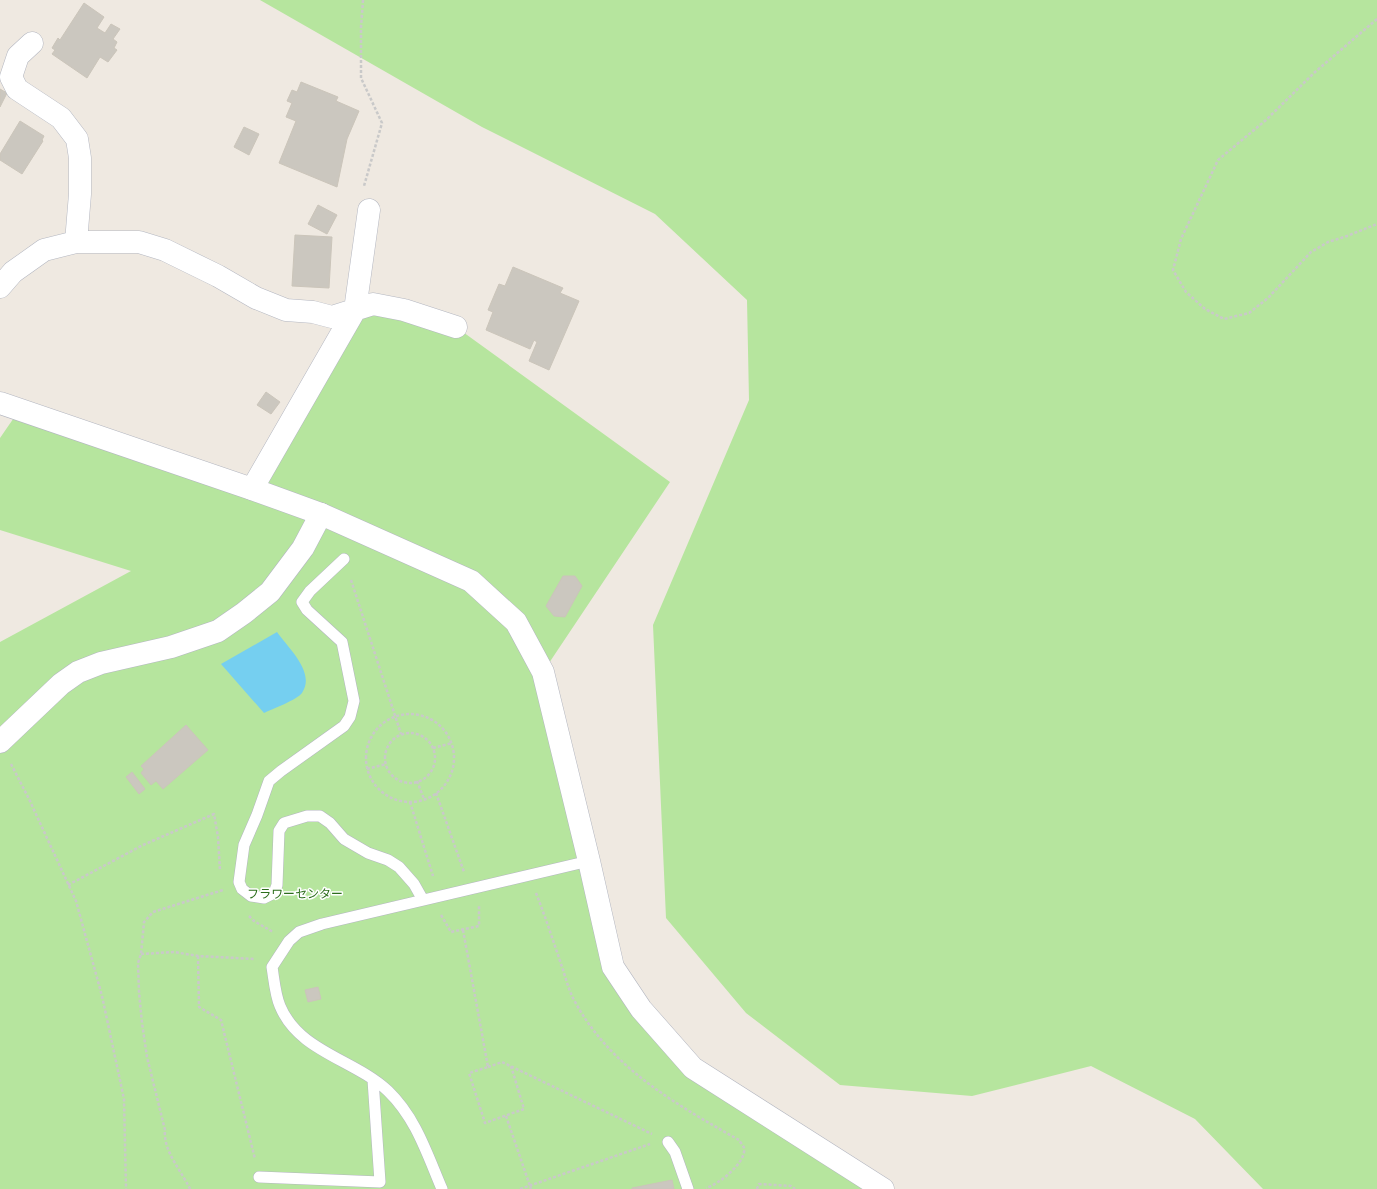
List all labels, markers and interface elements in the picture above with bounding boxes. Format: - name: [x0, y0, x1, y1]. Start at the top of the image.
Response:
- park label: フラワーセンター: [247, 887, 343, 901]

